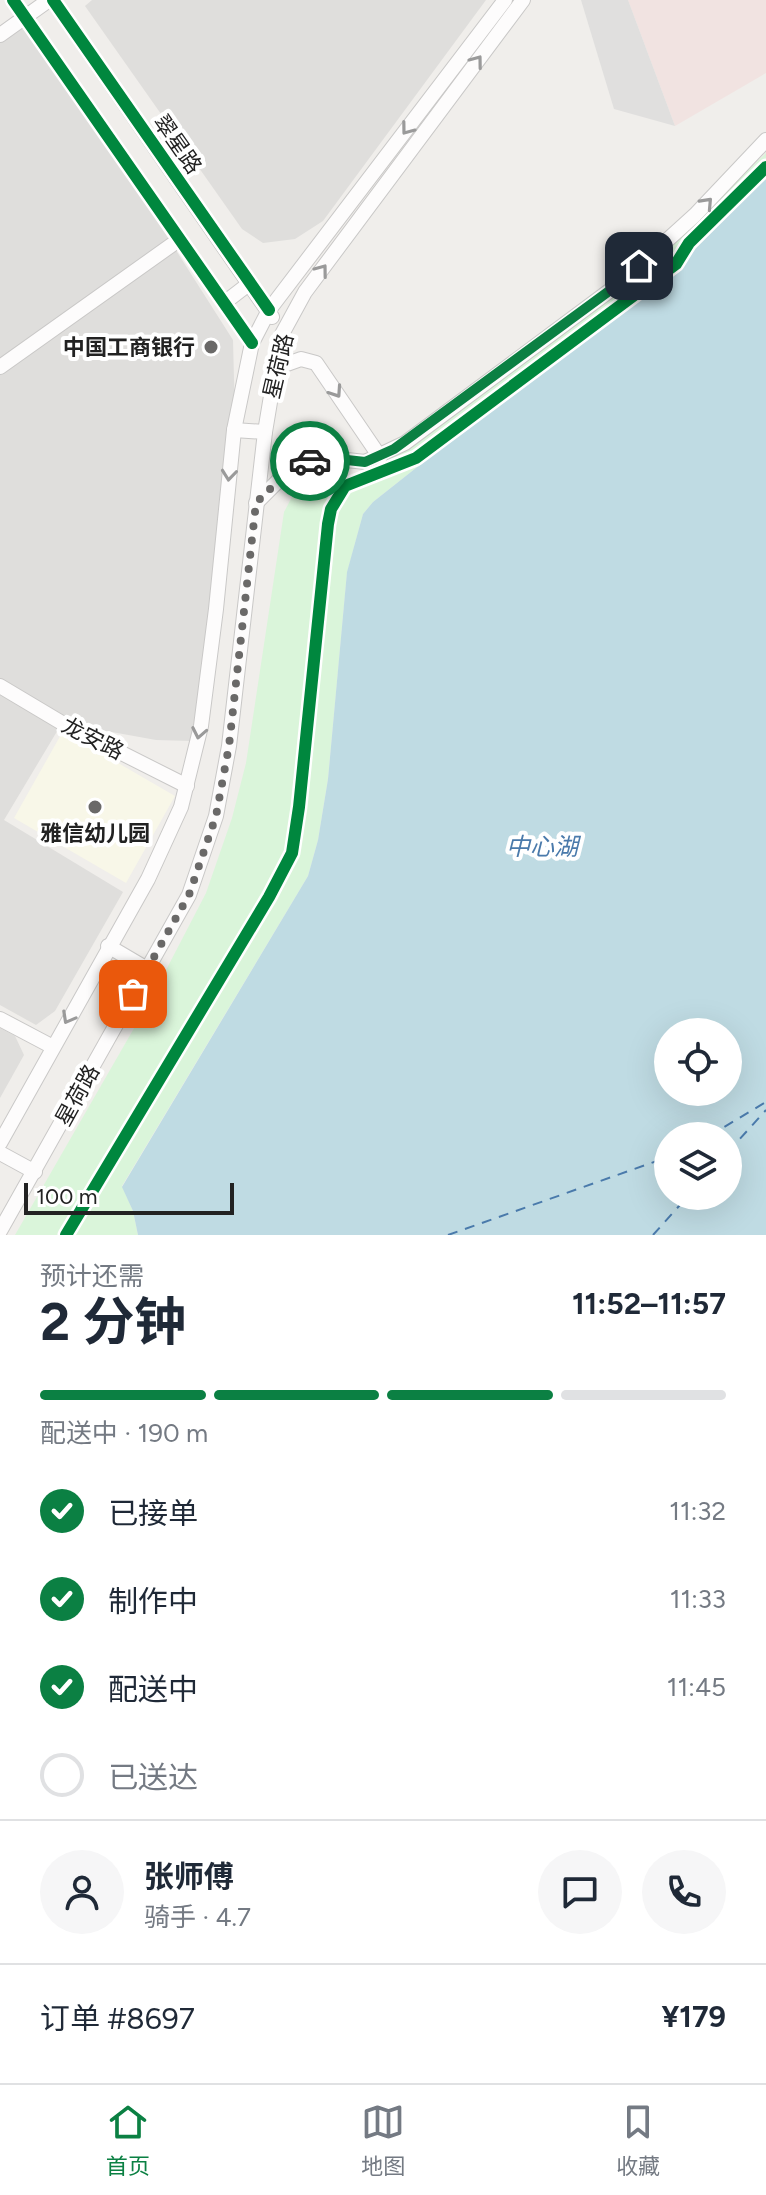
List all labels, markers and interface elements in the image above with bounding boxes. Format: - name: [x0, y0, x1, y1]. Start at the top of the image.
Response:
- one-way arrow: [467, 55, 482, 70]
- street label: 翠星路: [148, 110, 208, 179]
- one-way arrow: [403, 121, 417, 135]
- one-way arrow: [697, 198, 712, 212]
- pin: [605, 232, 673, 300]
- icon: home: [617, 244, 661, 288]
- one-way arrow: [312, 264, 326, 278]
- street label: 星荷路: [258, 331, 299, 401]
- place label: 中国工商银行: [63, 334, 195, 361]
- marker: 中国工商银行: [202, 338, 220, 356]
- one-way arrow: [326, 383, 341, 397]
- courier: [270, 421, 350, 501]
- icon: car: [288, 439, 332, 483]
- one-way arrow: [221, 469, 238, 482]
- street label: 龙安路: [57, 711, 128, 765]
- one-way arrow: [191, 726, 208, 739]
- marker: 雅信幼儿园: [86, 798, 104, 816]
- place label: 雅信幼儿园: [40, 820, 150, 847]
- water label: 中心湖: [506, 832, 582, 861]
- pin: [99, 960, 167, 1028]
- icon: bag: [111, 972, 155, 1016]
- one-way arrow: [63, 1010, 78, 1025]
- map controls: [654, 1018, 742, 1210]
- button: locate: [654, 1018, 742, 1106]
- street label: 星荷路: [50, 1060, 105, 1131]
- button: layers: [654, 1122, 742, 1210]
- scale bar: [24, 1179, 234, 1215]
- text: 100 m: [36, 1183, 97, 1210]
- text: 预计还需: [40, 1260, 144, 1292]
- text: 11:52–11:57: [572, 1285, 726, 1322]
- text: 2 分钟: [40, 1291, 186, 1353]
- text: 配送中 · 190 m: [40, 1417, 208, 1449]
- icon: check: [40, 1489, 84, 1533]
- text: 已接单: [108, 1495, 198, 1532]
- text: 11:32: [669, 1495, 726, 1527]
- icon: check: [40, 1577, 84, 1621]
- text: 制作中: [108, 1583, 198, 1620]
- text: 11:33: [670, 1583, 726, 1615]
- icon: check: [40, 1665, 84, 1709]
- text: 配送中: [108, 1671, 198, 1708]
- text: 11:45: [667, 1671, 726, 1703]
- text: 已送达: [108, 1759, 198, 1796]
- button: person: [40, 1850, 124, 1934]
- button: chat: [538, 1850, 622, 1934]
- button: phone: [642, 1850, 726, 1934]
- text: 张师傅: [144, 1858, 234, 1895]
- text: 骑手 · 4.7: [144, 1901, 251, 1933]
- text: ¥179: [661, 1998, 726, 2035]
- text: 订单 #8697: [40, 2000, 195, 2037]
- tab: 首页: [106, 2100, 150, 2180]
- tab: 地图: [361, 2100, 405, 2180]
- tab: 收藏: [616, 2100, 660, 2180]

